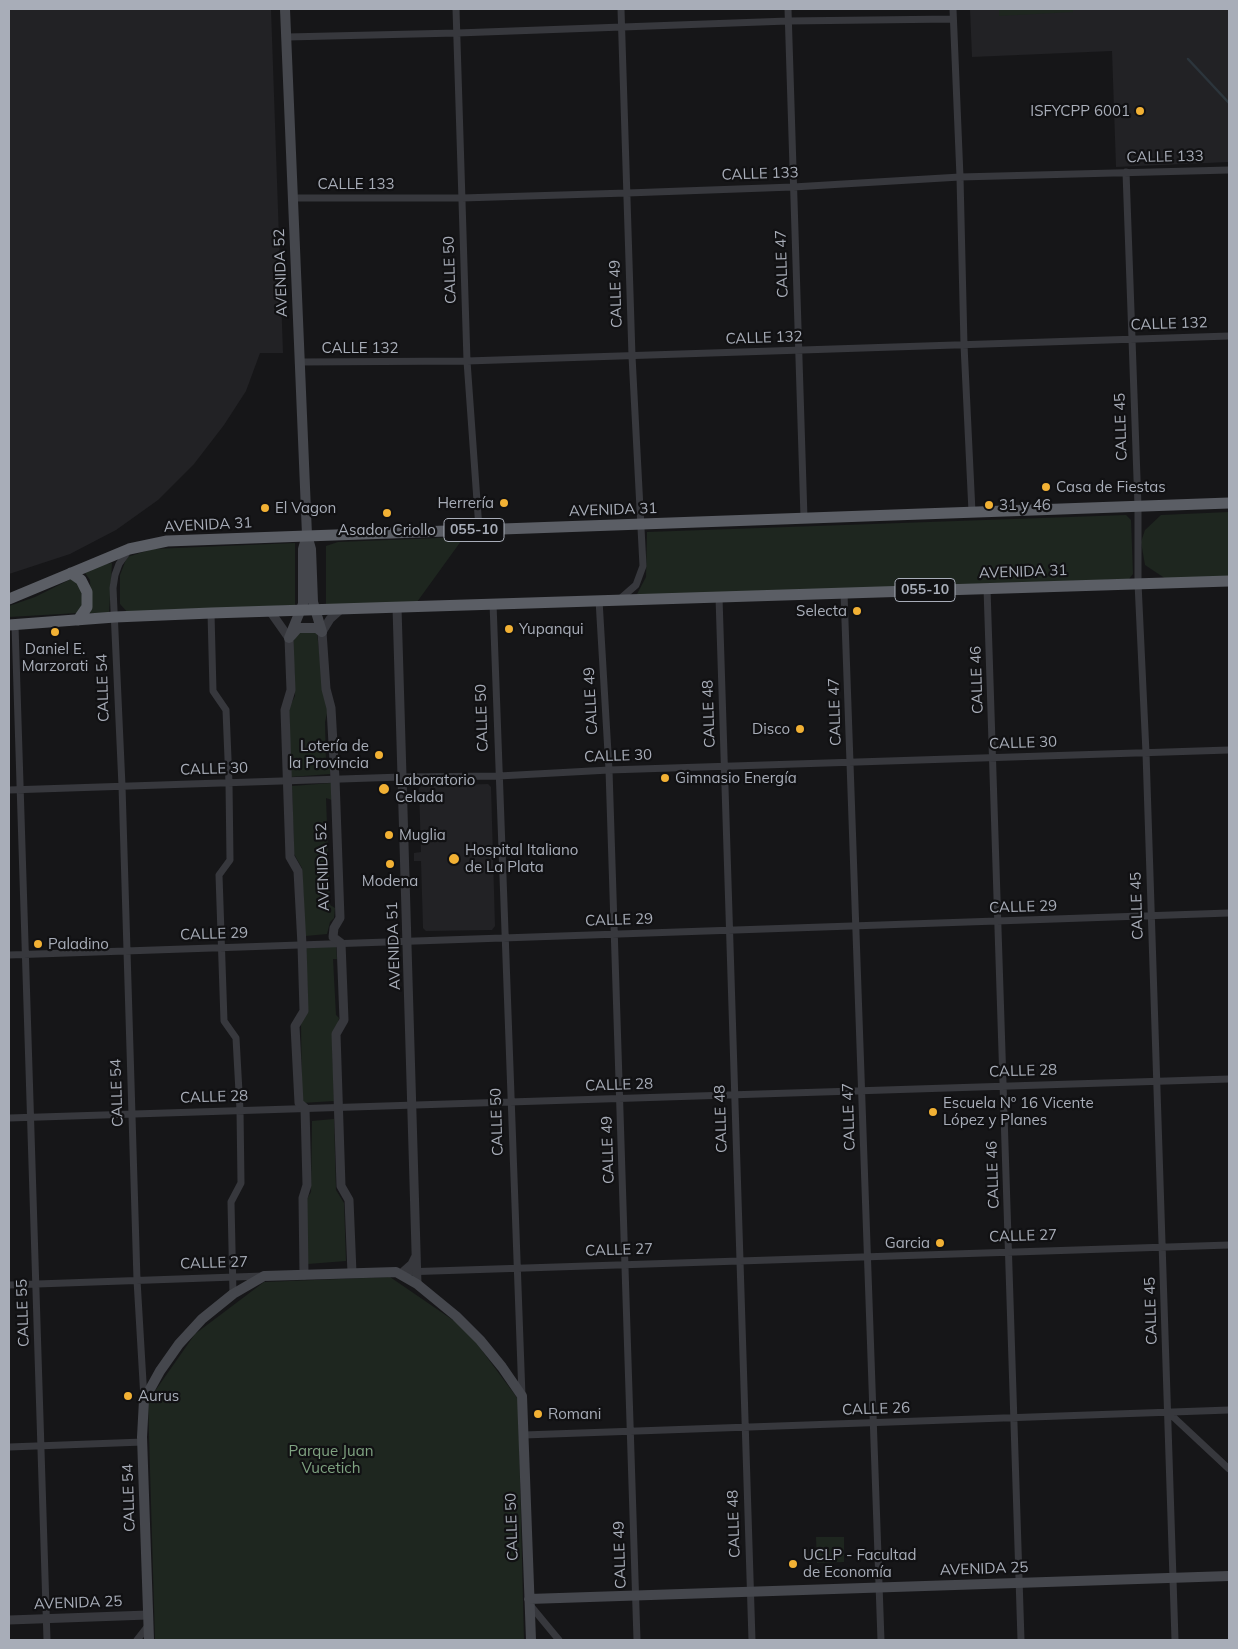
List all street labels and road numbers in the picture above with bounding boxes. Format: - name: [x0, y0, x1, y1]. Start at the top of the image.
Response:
- street label: CALLE 133: [1126, 147, 1204, 167]
- street label: CALLE 133: [721, 164, 799, 184]
- street label: CALLE 133: [317, 175, 395, 193]
- street label: AVENIDA 52: [270, 228, 292, 318]
- street label: CALLE 47: [772, 230, 792, 298]
- street label: CALLE 50: [440, 236, 460, 304]
- street label: CALLE 49: [606, 260, 626, 328]
- street label: CALLE 132: [1130, 314, 1208, 334]
- street label: CALLE 132: [725, 328, 803, 348]
- street label: CALLE 132: [321, 339, 399, 357]
- street label: CALLE 45: [1111, 393, 1131, 461]
- street label: AVENIDA 31: [568, 499, 658, 521]
- street label: AVENIDA 31: [163, 514, 253, 536]
- road number: 055-10: [444, 518, 504, 542]
- street label: AVENIDA 31: [978, 561, 1068, 583]
- road number: 055-10: [895, 578, 955, 602]
- street label: CALLE 46: [967, 646, 987, 714]
- street label: CALLE 54: [93, 654, 113, 722]
- street label: CALLE 49: [580, 667, 602, 735]
- street label: CALLE 47: [825, 678, 845, 746]
- street label: CALLE 48: [699, 680, 719, 748]
- street label: CALLE 50: [472, 684, 492, 752]
- street label: CALLE 30: [989, 733, 1057, 753]
- street label: CALLE 30: [584, 746, 652, 766]
- street label: CALLE 30: [180, 759, 248, 779]
- street label: AVENIDA 52: [312, 822, 334, 912]
- street label: CALLE 45: [1127, 872, 1147, 940]
- street label: CALLE 29: [989, 897, 1057, 917]
- street label: AVENIDA 51: [383, 901, 405, 991]
- street label: CALLE 29: [585, 910, 653, 930]
- street label: CALLE 29: [180, 924, 248, 944]
- street label: CALLE 54: [107, 1059, 127, 1127]
- street label: CALLE 28: [989, 1061, 1057, 1081]
- street label: CALLE 28: [585, 1075, 653, 1095]
- street label: CALLE 47: [839, 1083, 859, 1151]
- street label: CALLE 48: [711, 1085, 731, 1153]
- street label: CALLE 28: [180, 1087, 248, 1107]
- street label: CALLE 50: [487, 1088, 507, 1156]
- street label: CALLE 49: [598, 1116, 618, 1184]
- street label: CALLE 46: [983, 1141, 1003, 1209]
- street label: CALLE 27: [989, 1226, 1057, 1246]
- street label: CALLE 27: [585, 1240, 653, 1260]
- street label: CALLE 27: [180, 1253, 248, 1273]
- street label: CALLE 45: [1141, 1277, 1161, 1345]
- street label: CALLE 55: [13, 1279, 33, 1347]
- street label: CALLE 26: [842, 1399, 910, 1419]
- street label: CALLE 54: [119, 1464, 139, 1532]
- street label: CALLE 48: [724, 1490, 744, 1558]
- street label: CALLE 50: [502, 1493, 522, 1561]
- street label: CALLE 49: [610, 1521, 630, 1589]
- street label: AVENIDA 25: [939, 1558, 1029, 1580]
- street label: AVENIDA 25: [33, 1592, 123, 1614]

